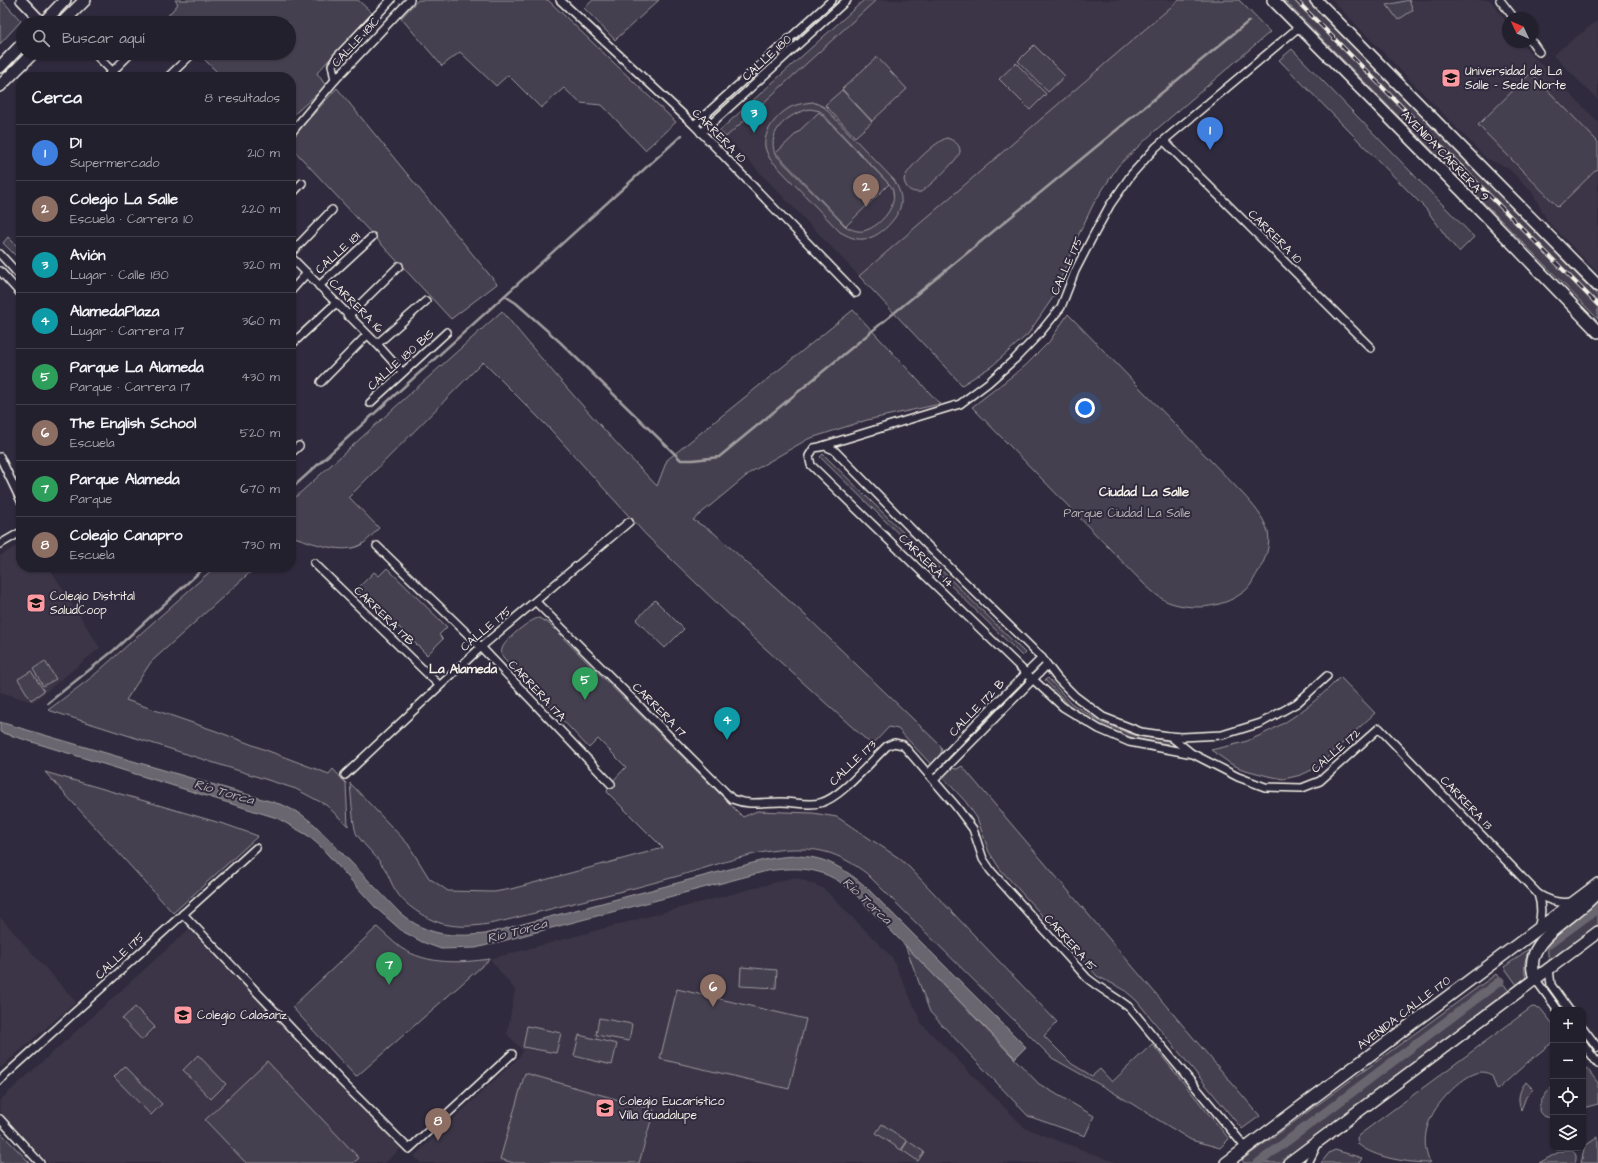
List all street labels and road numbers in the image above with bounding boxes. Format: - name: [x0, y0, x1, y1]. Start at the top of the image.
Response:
- street label: CALLE 181C: [328, 12, 384, 71]
- street label: CALLE 180: [738, 31, 796, 85]
- street label: CARRERA 10: [688, 105, 750, 167]
- street label: AVENIDA CARRERA 9: [1397, 107, 1493, 205]
- street label: CARRERA 10: [1244, 206, 1306, 268]
- street label: CALLE 181: [312, 228, 365, 278]
- street label: CALLE 175: [1047, 234, 1088, 298]
- street label: CARRERA 16: [325, 275, 387, 337]
- street label: CALLE 180 BIS: [364, 325, 438, 395]
- street label: CARRERA 14: [895, 530, 957, 592]
- street label: CARRERA 17B: [350, 582, 419, 650]
- street label: CALLE 175: [457, 602, 516, 655]
- street label: CARRERA 17A: [504, 657, 570, 726]
- street label: CALLE 172 B: [945, 675, 1009, 740]
- street label: CARRERA 17: [628, 679, 690, 741]
- street label: CALLE 172: [1308, 725, 1365, 777]
- street label: CALLE 173: [826, 736, 880, 790]
- street label: CARRERA 13: [1436, 772, 1496, 834]
- street label: CARRERA 15: [1040, 911, 1101, 976]
- street label: CALLE 175: [91, 928, 149, 983]
- street label: AVENIDA CALLE 170: [1354, 972, 1455, 1054]

